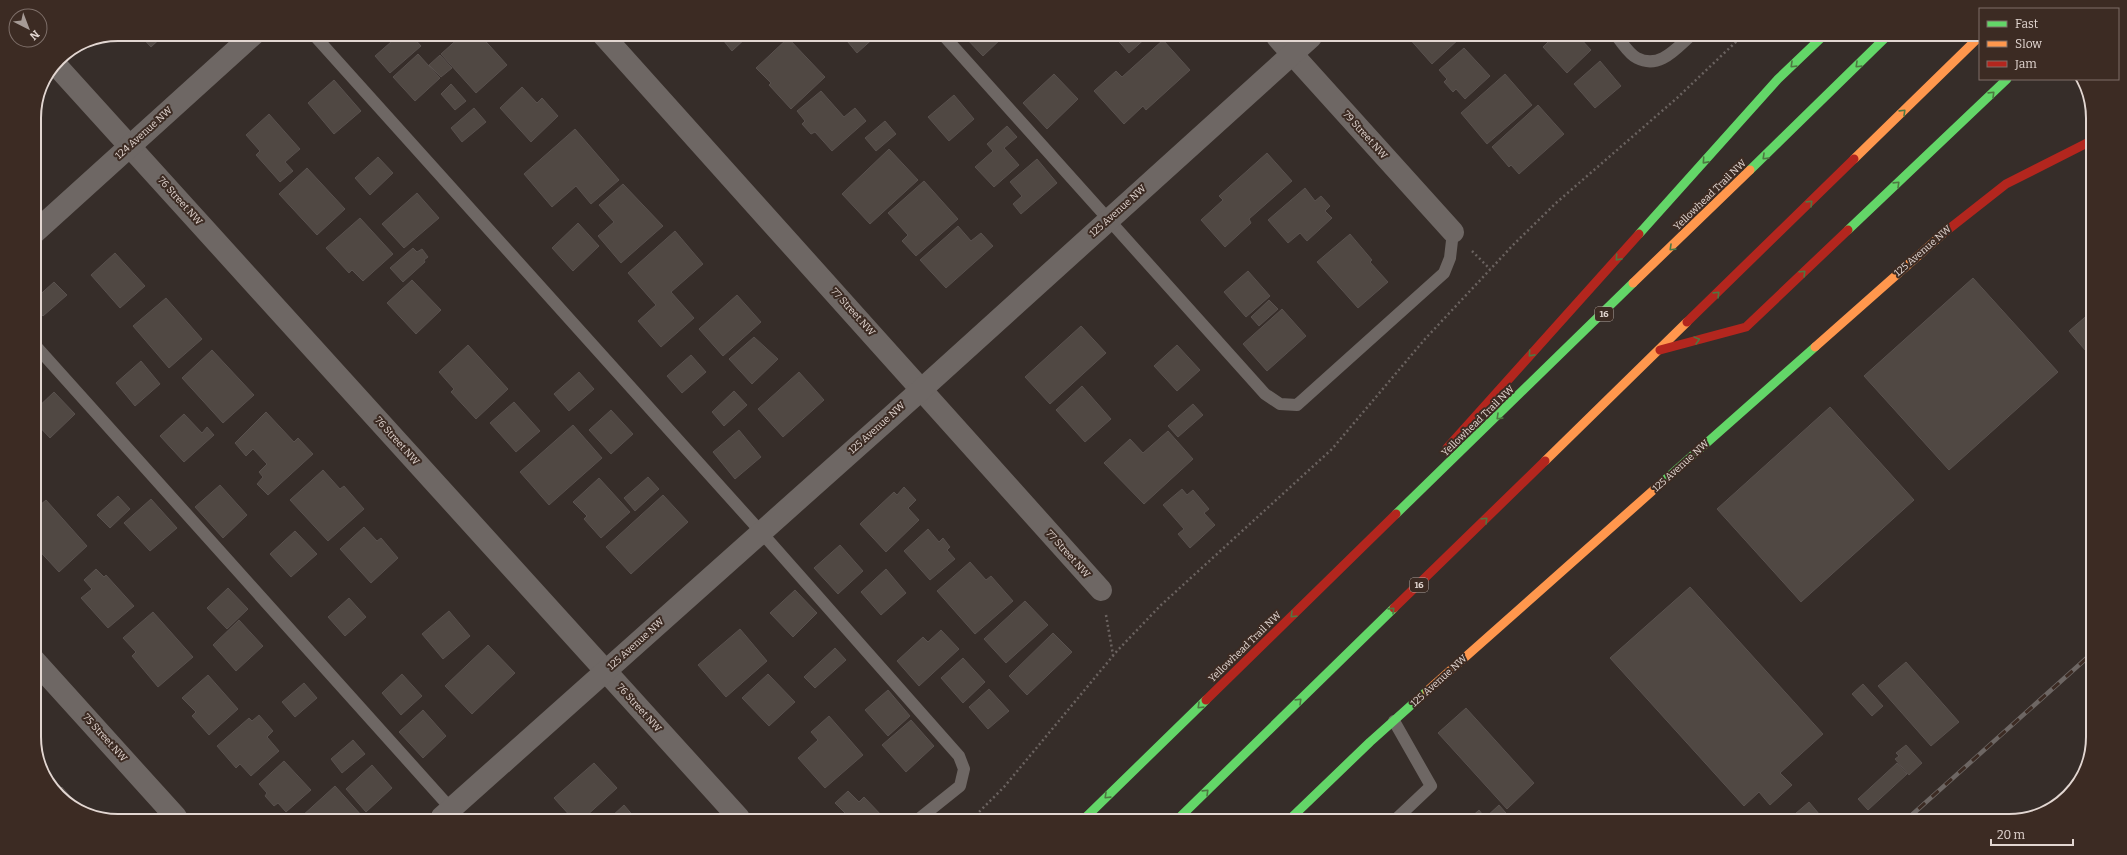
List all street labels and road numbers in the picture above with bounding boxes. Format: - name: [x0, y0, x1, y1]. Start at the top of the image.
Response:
- street label: 124 Avenue NW: [113, 104, 175, 162]
- street label: 79 Street NW: [1340, 108, 1390, 162]
- street label: Yellowhead Trail NW: [1671, 157, 1749, 233]
- street label: 76 Street NW: [155, 174, 205, 228]
- street label: 125 Avenue NW: [1087, 182, 1149, 240]
- street label: 125 Avenue NW: [1892, 222, 1955, 279]
- street label: 77 Street NW: [828, 286, 878, 339]
- road number: 16: [1595, 307, 1613, 321]
- street label: Yellowhead Trail NW: [1439, 383, 1517, 459]
- street label: 125 Avenue NW: [846, 399, 908, 457]
- street label: 76 Street NW: [372, 414, 422, 468]
- street label: 125 Avenue NW: [1650, 437, 1712, 495]
- street label: 77 Street NW: [1043, 528, 1093, 581]
- road number: 16: [1410, 578, 1428, 592]
- street label: Yellowhead Trail NW: [1206, 609, 1284, 685]
- street label: 125 Avenue NW: [605, 615, 667, 673]
- street label: 125 Avenue NW: [1408, 652, 1470, 710]
- street label: 76 Street NW: [614, 681, 664, 735]
- street label: 75 Street NW: [80, 712, 130, 765]

